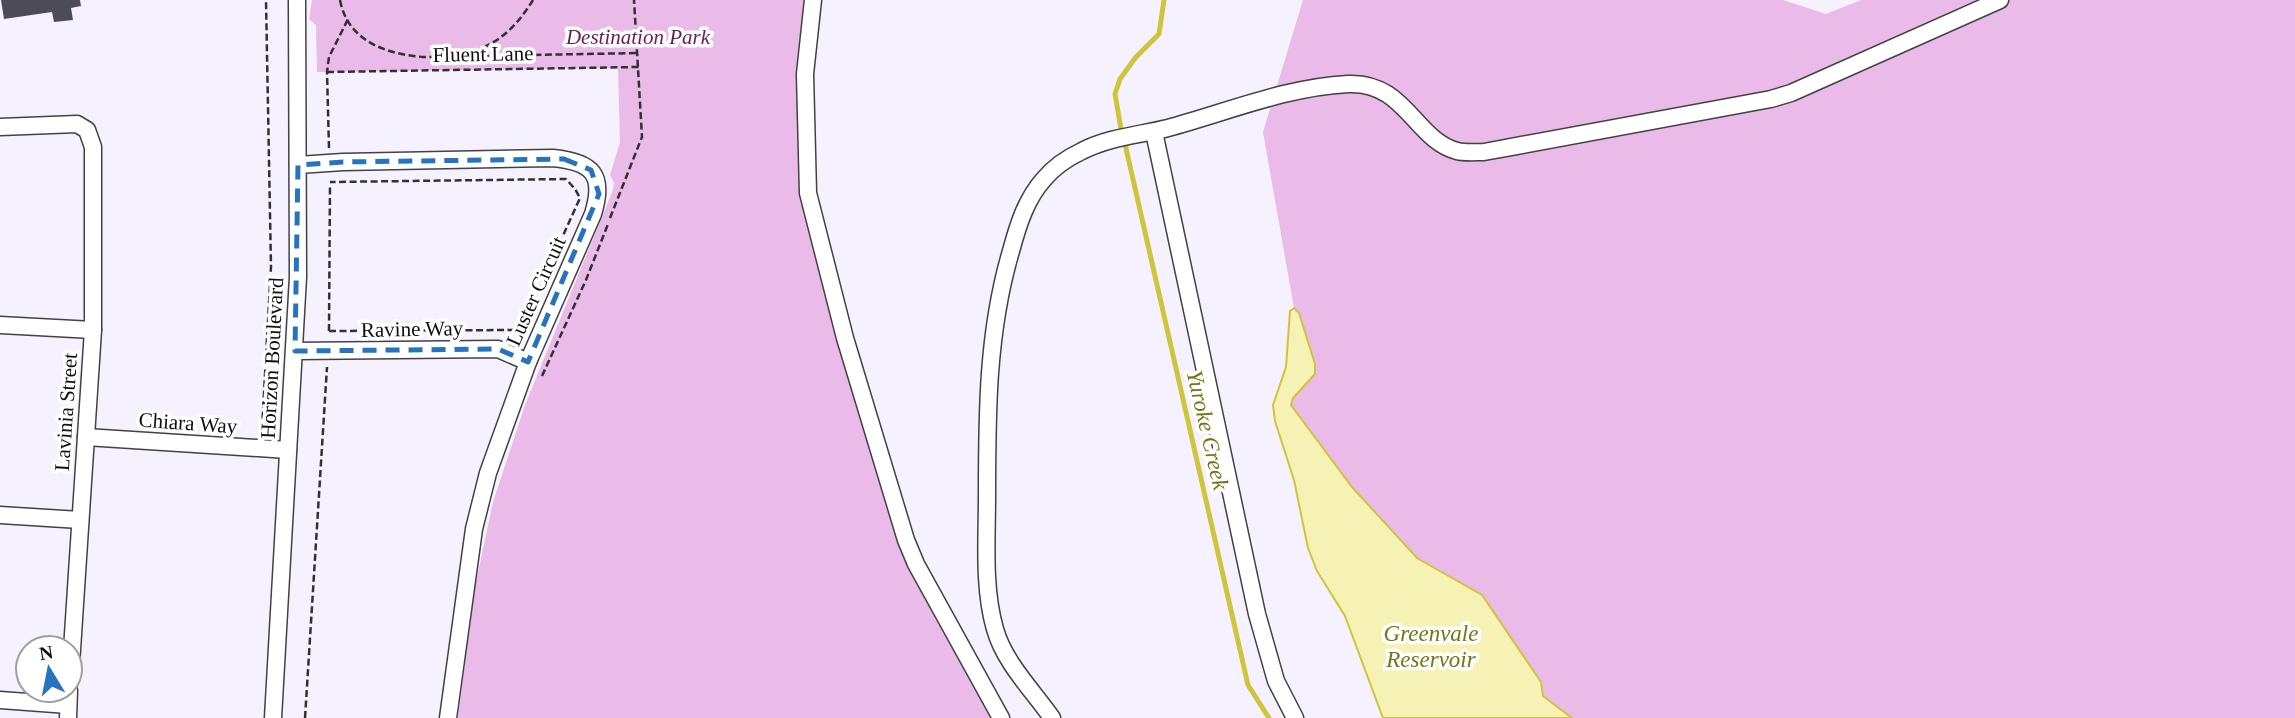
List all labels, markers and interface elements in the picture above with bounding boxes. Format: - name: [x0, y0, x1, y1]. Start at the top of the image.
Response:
- park label: Destination Park: [565, 25, 711, 49]
- street label: Fluent Lane: [432, 41, 534, 67]
- street label: Luster Circuit: [501, 232, 571, 349]
- street label: Horizon Boulevard: [256, 276, 288, 439]
- street label: Ravine Way: [361, 316, 464, 342]
- street label: Lavinia Street: [50, 352, 82, 472]
- water label: Yuroke Creek: [1182, 368, 1234, 493]
- street label: Chiara Way: [138, 408, 239, 438]
- water label: Greenvale Reservoir: [1384, 621, 1478, 672]
- north arrow: [14, 634, 84, 704]
- text: N: [38, 641, 55, 664]

